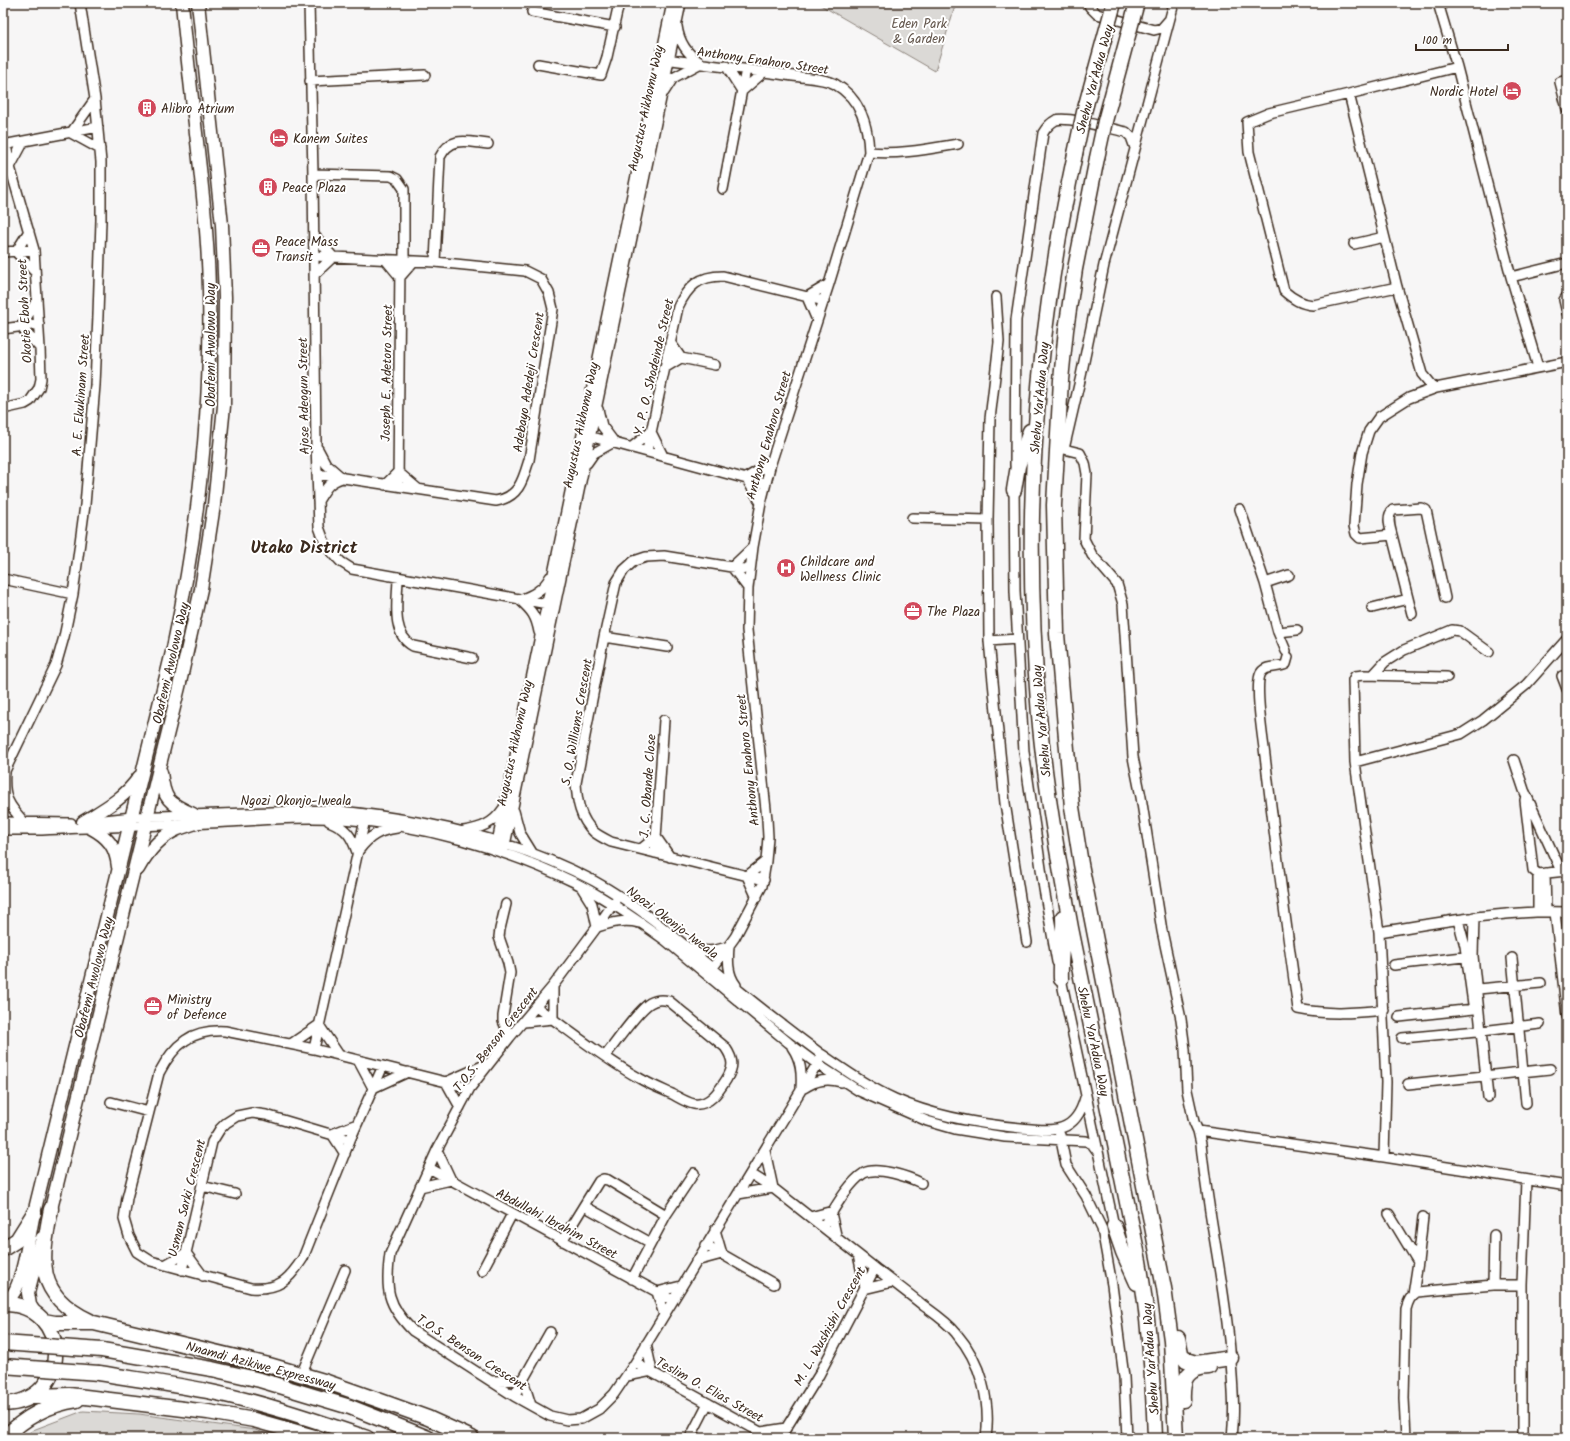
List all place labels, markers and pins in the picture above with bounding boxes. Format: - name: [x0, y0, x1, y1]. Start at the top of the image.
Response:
- hotel icon: Nordic Hotel: [1501, 80, 1523, 102]
- place label: Nordic Hotel: [1430, 82, 1498, 103]
- building icon: Alibro Atrium: [136, 97, 158, 119]
- place label: Alibro Atrium: [161, 99, 234, 120]
- hotel icon: Kanem Suites: [268, 127, 290, 149]
- place label: Kanem Suites: [293, 129, 368, 150]
- building icon: Peace Plaza: [257, 176, 279, 198]
- place label: Peace Plaza: [282, 178, 346, 199]
- place label: Peace Mass Transit: [275, 232, 339, 268]
- office icon: Peace Mass Transit: [250, 237, 272, 259]
- place label: Childcare and Wellness Clinic: [800, 552, 882, 588]
- hospital icon: Childcare and Wellness Clinic: [775, 557, 797, 579]
- office icon: The Plaza: [902, 600, 924, 622]
- place label: The Plaza: [927, 602, 980, 623]
- place label: Ministry of Defence: [167, 990, 227, 1026]
- office icon: Ministry of Defence: [142, 995, 164, 1017]

